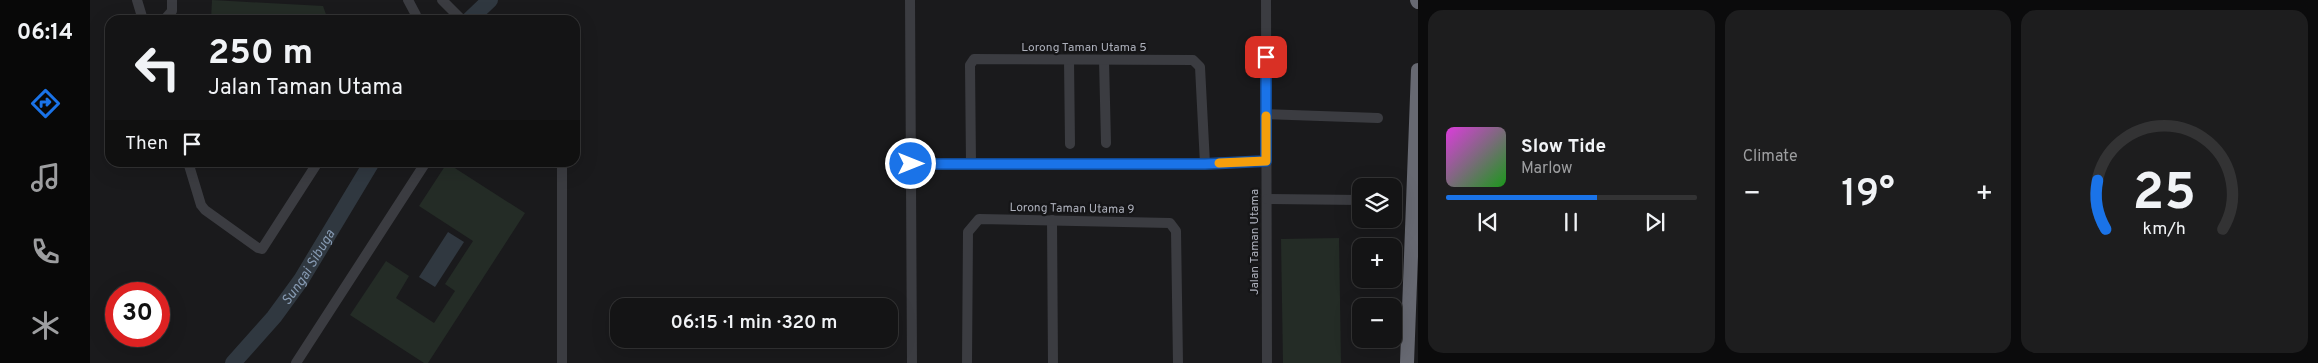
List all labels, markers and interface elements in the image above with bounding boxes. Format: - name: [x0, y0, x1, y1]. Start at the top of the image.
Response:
- text: 06:14: [17, 20, 73, 47]
- text: 250 m: [208, 32, 313, 76]
- icon: left: [125, 35, 190, 100]
- pin: [1245, 36, 1287, 78]
- street label: Lorong Taman Utama 5: [1021, 40, 1147, 56]
- icon: arrive: [1252, 43, 1280, 71]
- text: Jalan Taman Utama: [208, 75, 403, 102]
- icon: directions: [28, 86, 63, 121]
- icon: arrive: [178, 130, 206, 158]
- text: Then: [125, 132, 168, 156]
- text: Slow Tide: [1521, 135, 1606, 159]
- position arrow: [884, 137, 936, 189]
- text: Climate: [1743, 147, 1798, 167]
- text: Marlow: [1521, 159, 1573, 179]
- icon: music: [28, 160, 63, 195]
- text: 25: [2133, 162, 2196, 228]
- text: 19°: [1841, 171, 1895, 220]
- text: −: [1743, 177, 1761, 213]
- text: +: [1975, 177, 1993, 213]
- map controls: [1352, 178, 1402, 348]
- button: layers: [1352, 178, 1402, 228]
- street label: Jalan Taman Utama: [1247, 189, 1263, 295]
- street label: Lorong Taman Utama 9: [1009, 200, 1135, 218]
- icon: previous: [1474, 208, 1502, 236]
- icon: pause: [1557, 208, 1585, 236]
- icon: next: [1641, 208, 1669, 236]
- text: km/h: [2143, 218, 2186, 241]
- water label: Sungai Sibuga: [278, 226, 340, 309]
- icon: phone: [28, 234, 63, 269]
- button: +: [1352, 238, 1402, 288]
- speed limit sign: 30: [105, 282, 170, 347]
- button: −: [1352, 298, 1402, 348]
- icon: climate: [28, 308, 63, 343]
- text: 06:15 · 1 min · 320 m: [670, 311, 838, 335]

